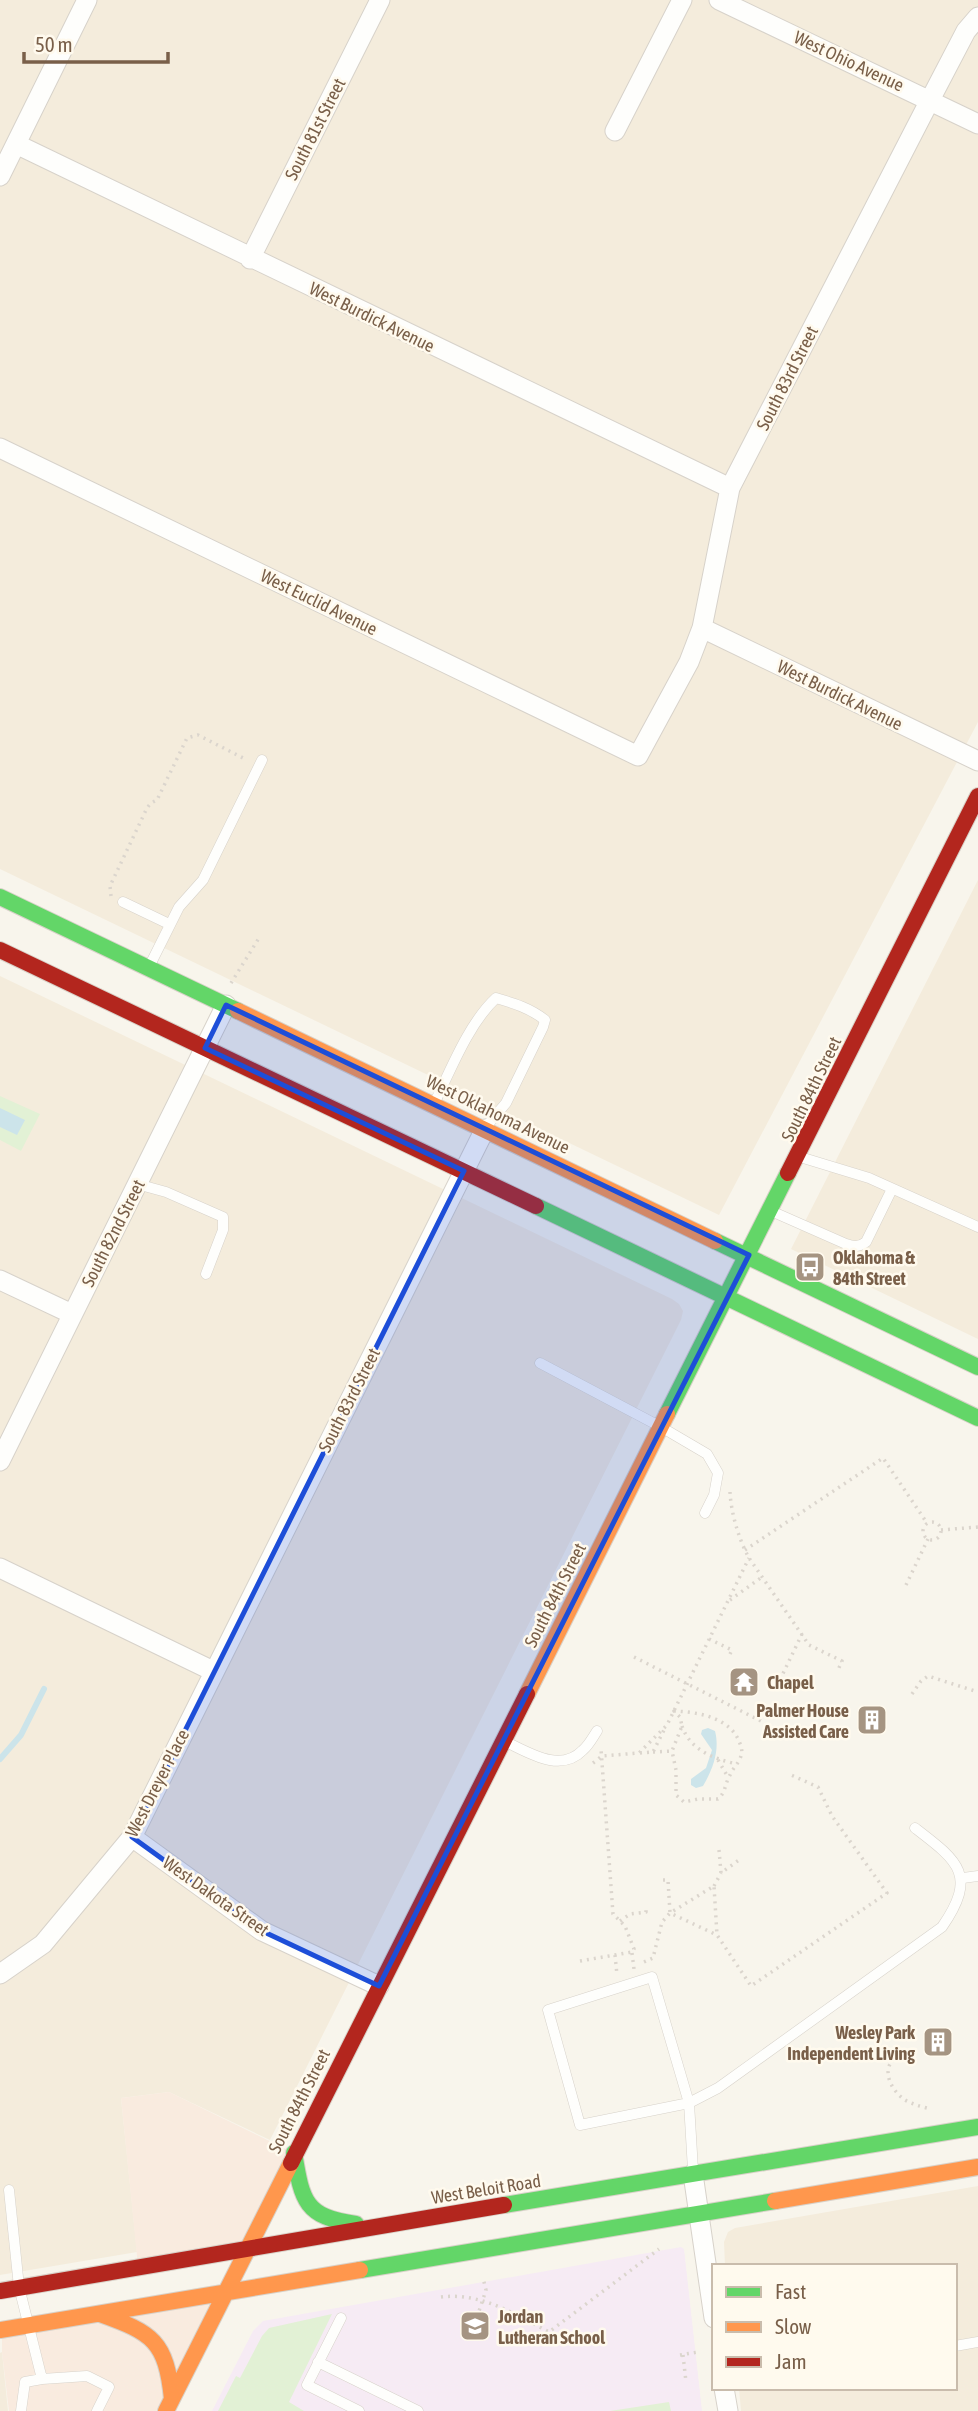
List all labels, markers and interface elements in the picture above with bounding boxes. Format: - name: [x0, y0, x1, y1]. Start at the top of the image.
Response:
- scale bar: [24, 21, 168, 65]
- street label: West Ohio Avenue: [791, 26, 907, 96]
- text: 50 m: [35, 32, 73, 56]
- street label: South 81st Street: [280, 75, 350, 183]
- street label: West Burdick Avenue: [306, 278, 438, 356]
- street label: South 83rd Street: [752, 323, 822, 433]
- street label: West Euclid Avenue: [257, 565, 381, 639]
- street label: West Burdick Avenue: [774, 656, 906, 734]
- street label: South 84th Street: [777, 1033, 845, 1145]
- street label: West Oklahoma Avenue: [423, 1070, 573, 1158]
- street label: South 82nd Street: [77, 1176, 149, 1290]
- place label: Oklahoma & 84th Street: [833, 1247, 916, 1289]
- bus stop icon: Oklahoma & 84th Street: [793, 1250, 827, 1284]
- street label: South 83rd Street: [314, 1345, 384, 1455]
- street label: South 84th Street: [520, 1539, 590, 1651]
- temple icon: Chapel: [727, 1665, 761, 1699]
- place label: Chapel: [767, 1672, 814, 1693]
- place label: Palmer House Assisted Care: [756, 1700, 849, 1742]
- building icon: Palmer House Assisted Care: [855, 1703, 889, 1737]
- street label: West Dreyer Place: [121, 1726, 193, 1840]
- street label: West Dakota Street: [159, 1852, 273, 1940]
- place label: Wesley Park Independent Living: [787, 2022, 916, 2064]
- building icon: Wesley Park Independent Living: [921, 2025, 955, 2059]
- street label: South 84th Street: [264, 2045, 334, 2157]
- street label: West Beloit Road: [430, 2170, 542, 2208]
- legend: [712, 2264, 957, 2390]
- text: Fast: [775, 2279, 806, 2303]
- place label: Jordan Lutheran School: [497, 2306, 605, 2348]
- school or university icon: Jordan Lutheran School: [458, 2309, 492, 2343]
- text: Slow: [775, 2314, 812, 2338]
- text: Jam: [775, 2349, 807, 2373]

